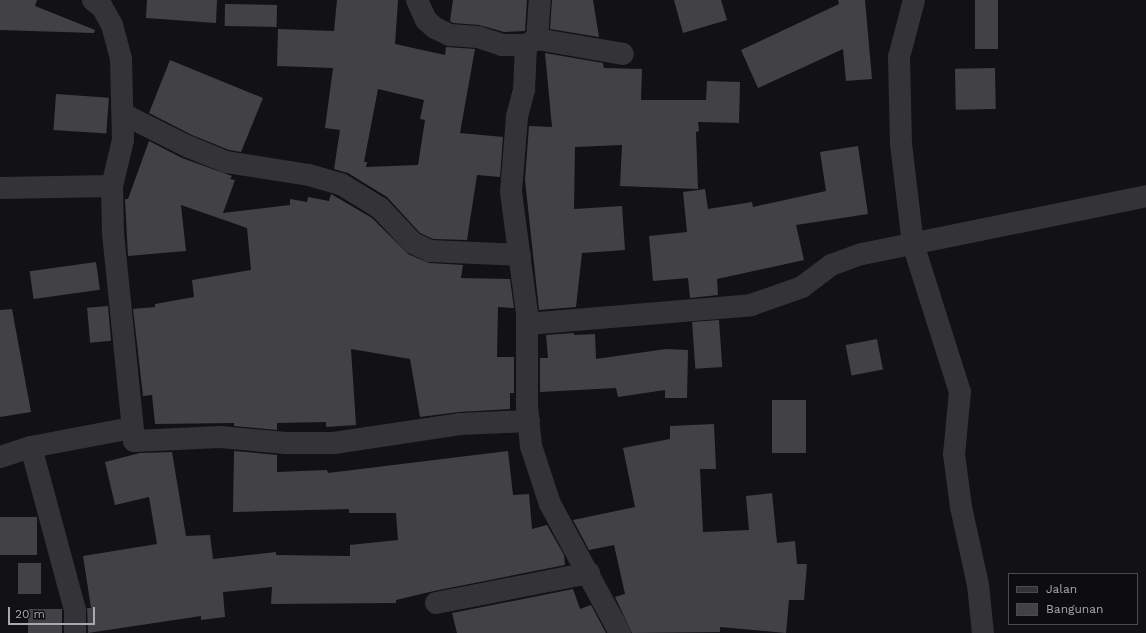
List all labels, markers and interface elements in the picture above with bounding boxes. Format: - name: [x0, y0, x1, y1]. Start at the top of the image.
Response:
- legend: [1008, 573, 1138, 625]
- text: Jalan: [1046, 582, 1077, 596]
- scale bar: [10, 599, 97, 625]
- text: Bangunan: [1046, 602, 1104, 616]
- text: 20 m: [15, 607, 45, 621]

